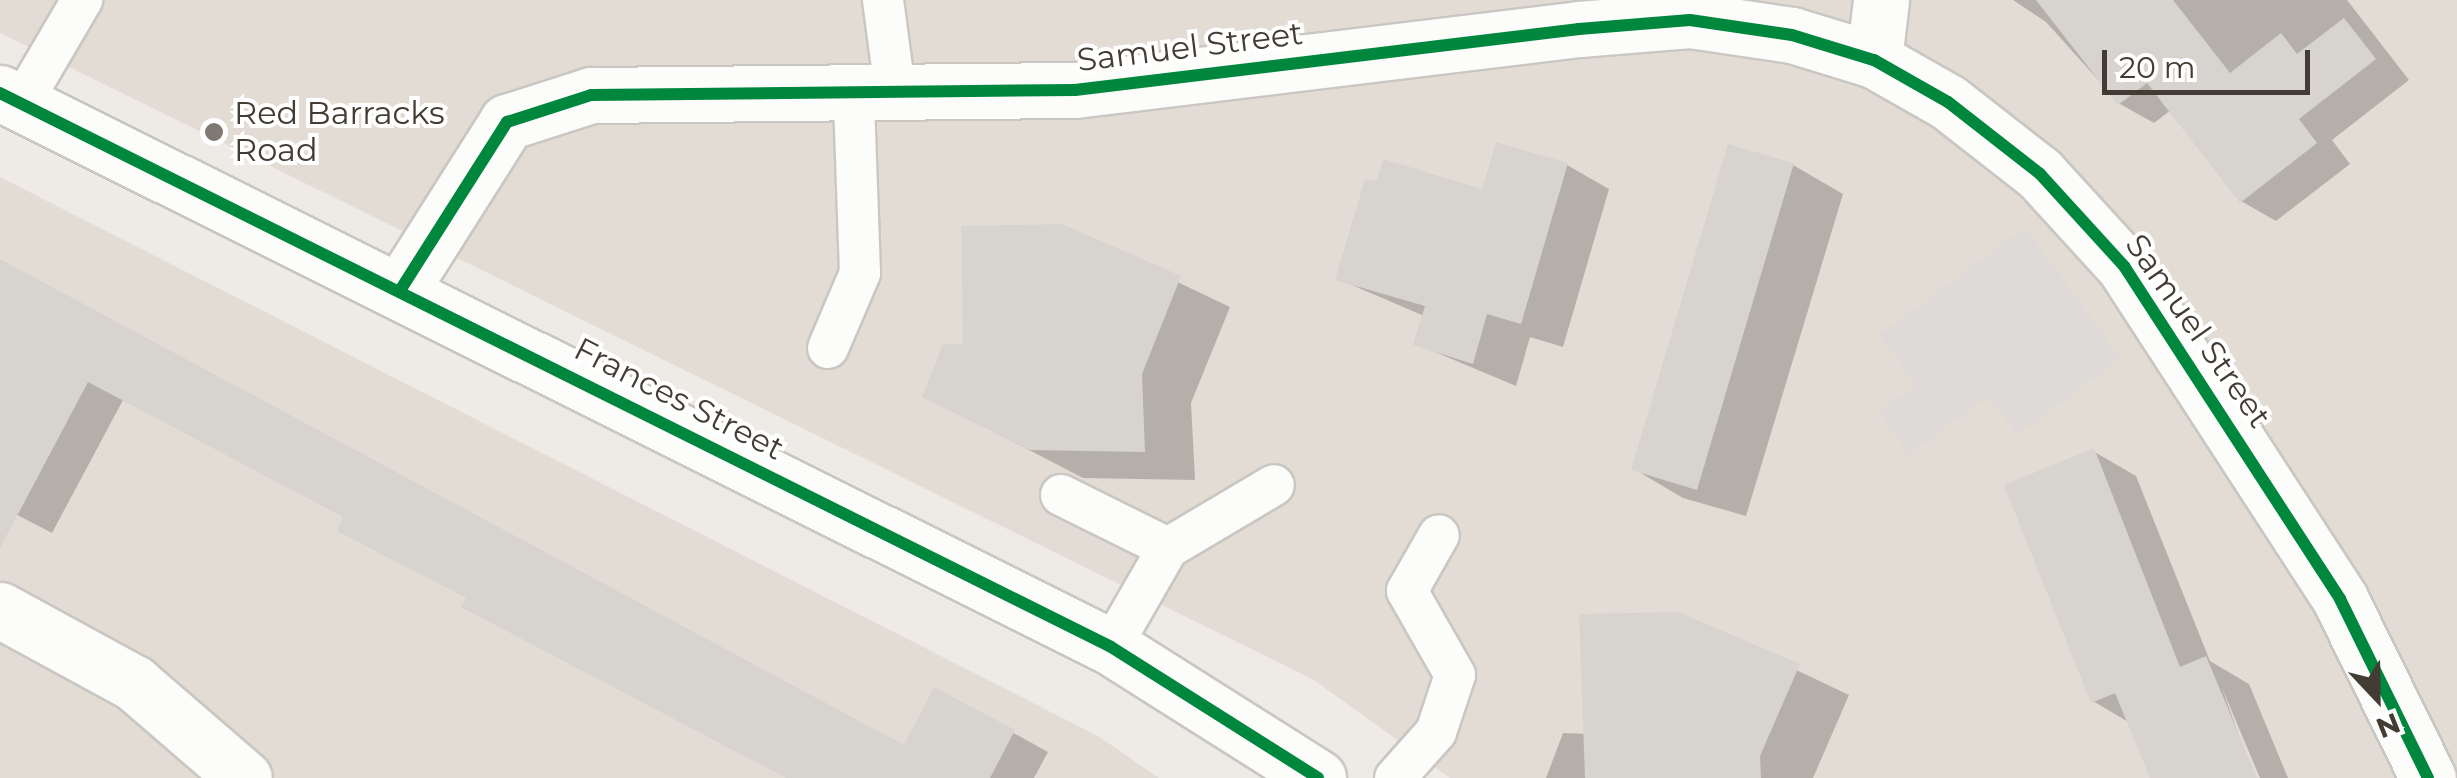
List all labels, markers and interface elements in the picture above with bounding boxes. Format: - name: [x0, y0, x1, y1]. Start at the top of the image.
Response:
- street label: Samuel Street: [1075, 14, 1305, 80]
- scale bar: [2107, 30, 2314, 92]
- text: 20 m: [2119, 49, 2196, 86]
- place label: Red Barracks Road: [234, 95, 445, 170]
- marker: Red Barracks Road: [203, 121, 225, 143]
- street label: Samuel Street: [2117, 227, 2279, 435]
- street label: Frances Street: [568, 330, 790, 468]
- north arrow: [2327, 648, 2427, 748]
- text: N: [2371, 706, 2405, 746]

